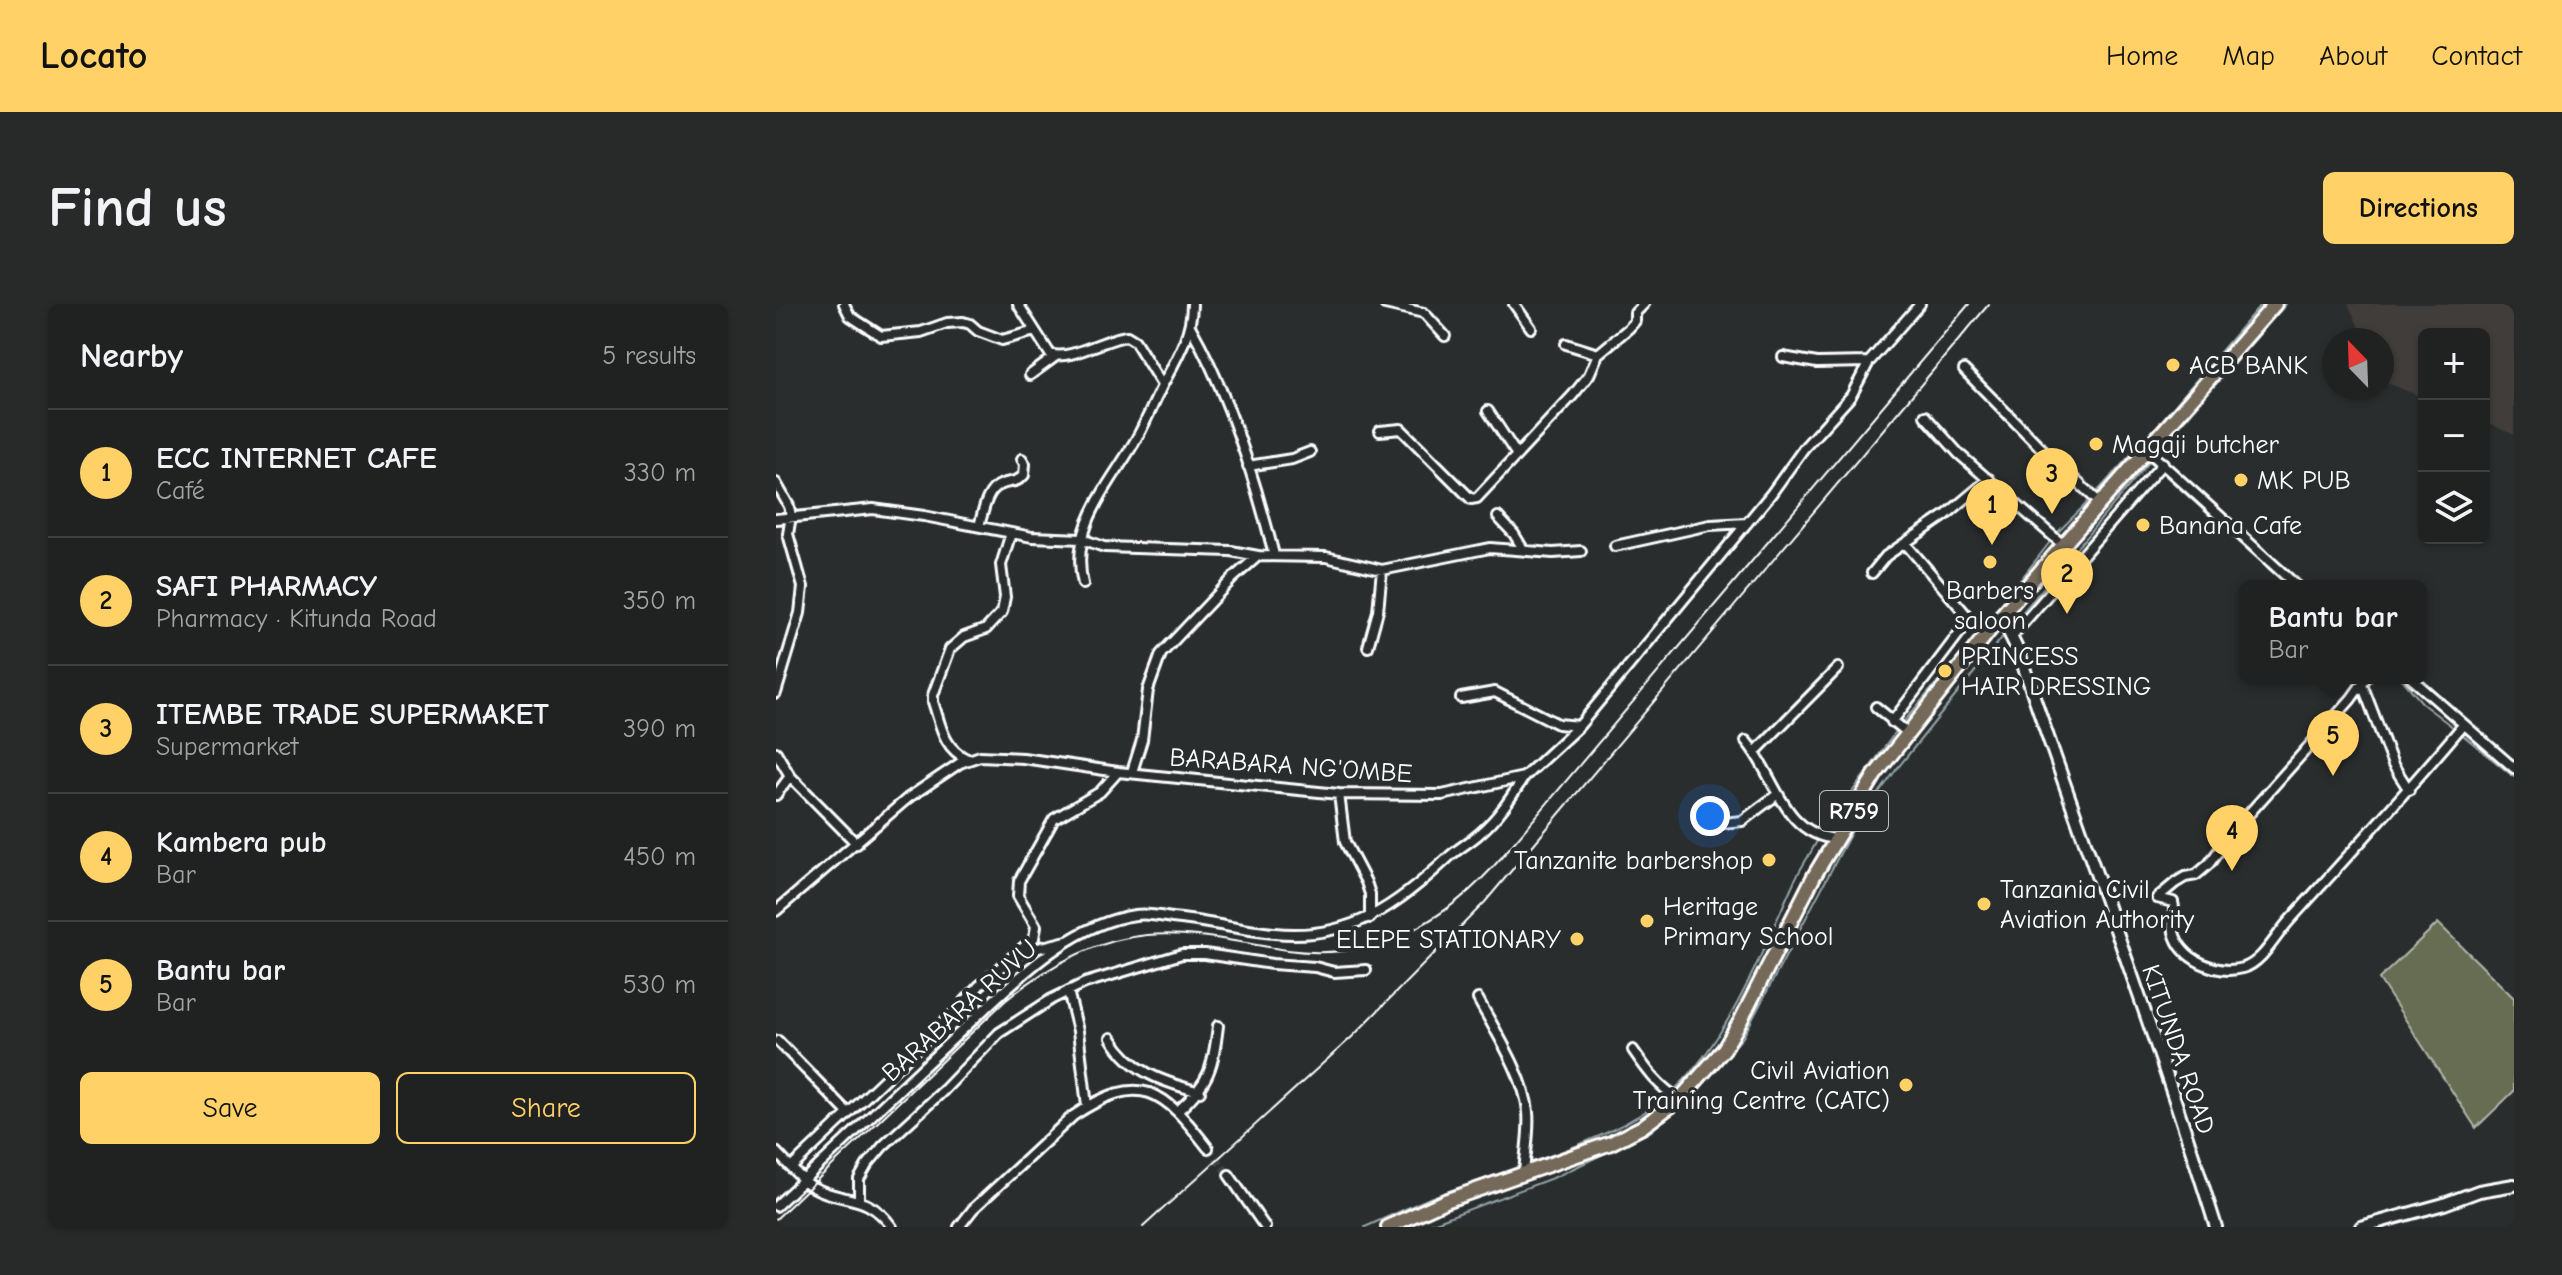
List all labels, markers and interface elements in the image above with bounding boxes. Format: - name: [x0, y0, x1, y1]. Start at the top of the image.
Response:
- text: Locato: [40, 34, 148, 78]
- text: Home: [2106, 40, 2178, 72]
- text: Map: [2222, 40, 2275, 72]
- text: About: [2319, 40, 2387, 72]
- text: Contact: [2431, 40, 2522, 72]
- button: Directions: [2323, 172, 2514, 244]
- text: Find us: [48, 176, 227, 240]
- north arrow: [2322, 328, 2394, 400]
- map controls: [2418, 328, 2490, 544]
- button: +: [2418, 328, 2490, 400]
- text: Nearby: [80, 336, 183, 376]
- text: 5 results: [602, 341, 696, 371]
- place label: ACB BANK: [2189, 351, 2308, 381]
- marker: ACB BANK: [2164, 356, 2182, 374]
- button: −: [2418, 400, 2490, 472]
- place label: Magaji butcher: [2112, 430, 2279, 460]
- marker: Magaji butcher: [2087, 435, 2105, 453]
- text: ECC INTERNET CAFE: [156, 441, 437, 476]
- pin: 3: [2026, 448, 2078, 514]
- text: 1: [101, 458, 111, 488]
- text: 330 m: [624, 458, 696, 488]
- place label: MK PUB: [2257, 466, 2351, 496]
- marker: MK PUB: [2232, 471, 2250, 489]
- button: layers: [2418, 472, 2490, 544]
- text: Café: [156, 476, 205, 506]
- pin: 1: [1966, 479, 2018, 545]
- place label: Banana Cafe: [2159, 511, 2302, 541]
- marker: Banana Cafe: [2134, 516, 2152, 534]
- pin: 2: [2041, 548, 2093, 614]
- marker: Barbers saloon: [1981, 553, 1999, 571]
- text: SAFI PHARMACY: [156, 569, 377, 604]
- place label: Barbers saloon: [1946, 576, 2034, 636]
- popup: [2239, 580, 2427, 684]
- text: 2: [100, 586, 112, 616]
- text: 350 m: [623, 586, 696, 616]
- text: Bantu bar: [2269, 600, 2398, 635]
- text: Pharmacy · Kitunda Road: [156, 604, 437, 634]
- text: Bar: [2269, 635, 2308, 665]
- place label: PRINCESS HAIR DRESSING: [1961, 642, 2151, 702]
- marker: PRINCESS HAIR DRESSING: [1936, 662, 1954, 680]
- text: ITEMBE TRADE SUPERMAKET: [156, 697, 549, 732]
- pin: 5: [2307, 710, 2359, 776]
- text: 3: [100, 714, 112, 744]
- text: 390 m: [623, 714, 696, 744]
- text: Supermarket: [156, 732, 299, 762]
- street label: BARABARA NG'OMBE: [1168, 743, 1413, 789]
- road number: R759: [1820, 791, 1888, 831]
- your location: [1690, 796, 1730, 836]
- pin: 4: [2206, 805, 2258, 871]
- text: Kambera pub: [156, 825, 327, 860]
- text: 4: [100, 842, 112, 872]
- text: 450 m: [623, 842, 696, 872]
- place label: Tanzanite barbershop: [1514, 846, 1753, 876]
- marker: Tanzanite barbershop: [1760, 851, 1778, 869]
- text: Bar: [156, 860, 196, 890]
- place label: Tanzania Civil Aviation Authority: [2000, 875, 2195, 935]
- place label: Heritage Primary School: [1663, 892, 1833, 952]
- marker: Tanzania Civil Aviation Authority: [1975, 895, 1993, 913]
- marker: Heritage Primary School: [1638, 912, 1656, 930]
- place label: ELEPE STATIONARY: [1336, 925, 1562, 955]
- marker: ELEPE STATIONARY: [1568, 930, 1586, 948]
- street label: BARABARA RUVU: [876, 933, 1043, 1088]
- text: Bantu bar: [156, 953, 285, 988]
- street label: KITUNDA ROAD: [2135, 961, 2221, 1138]
- text: 5: [99, 970, 113, 1000]
- text: 530 m: [623, 970, 696, 1000]
- text: Bar: [156, 988, 196, 1018]
- place label: Civil Aviation Training Centre (CATC): [1633, 1056, 1890, 1116]
- button: Save: [80, 1072, 380, 1144]
- button: Share: [396, 1072, 696, 1144]
- marker: Civil Aviation Training Centre (CATC): [1897, 1076, 1915, 1094]

